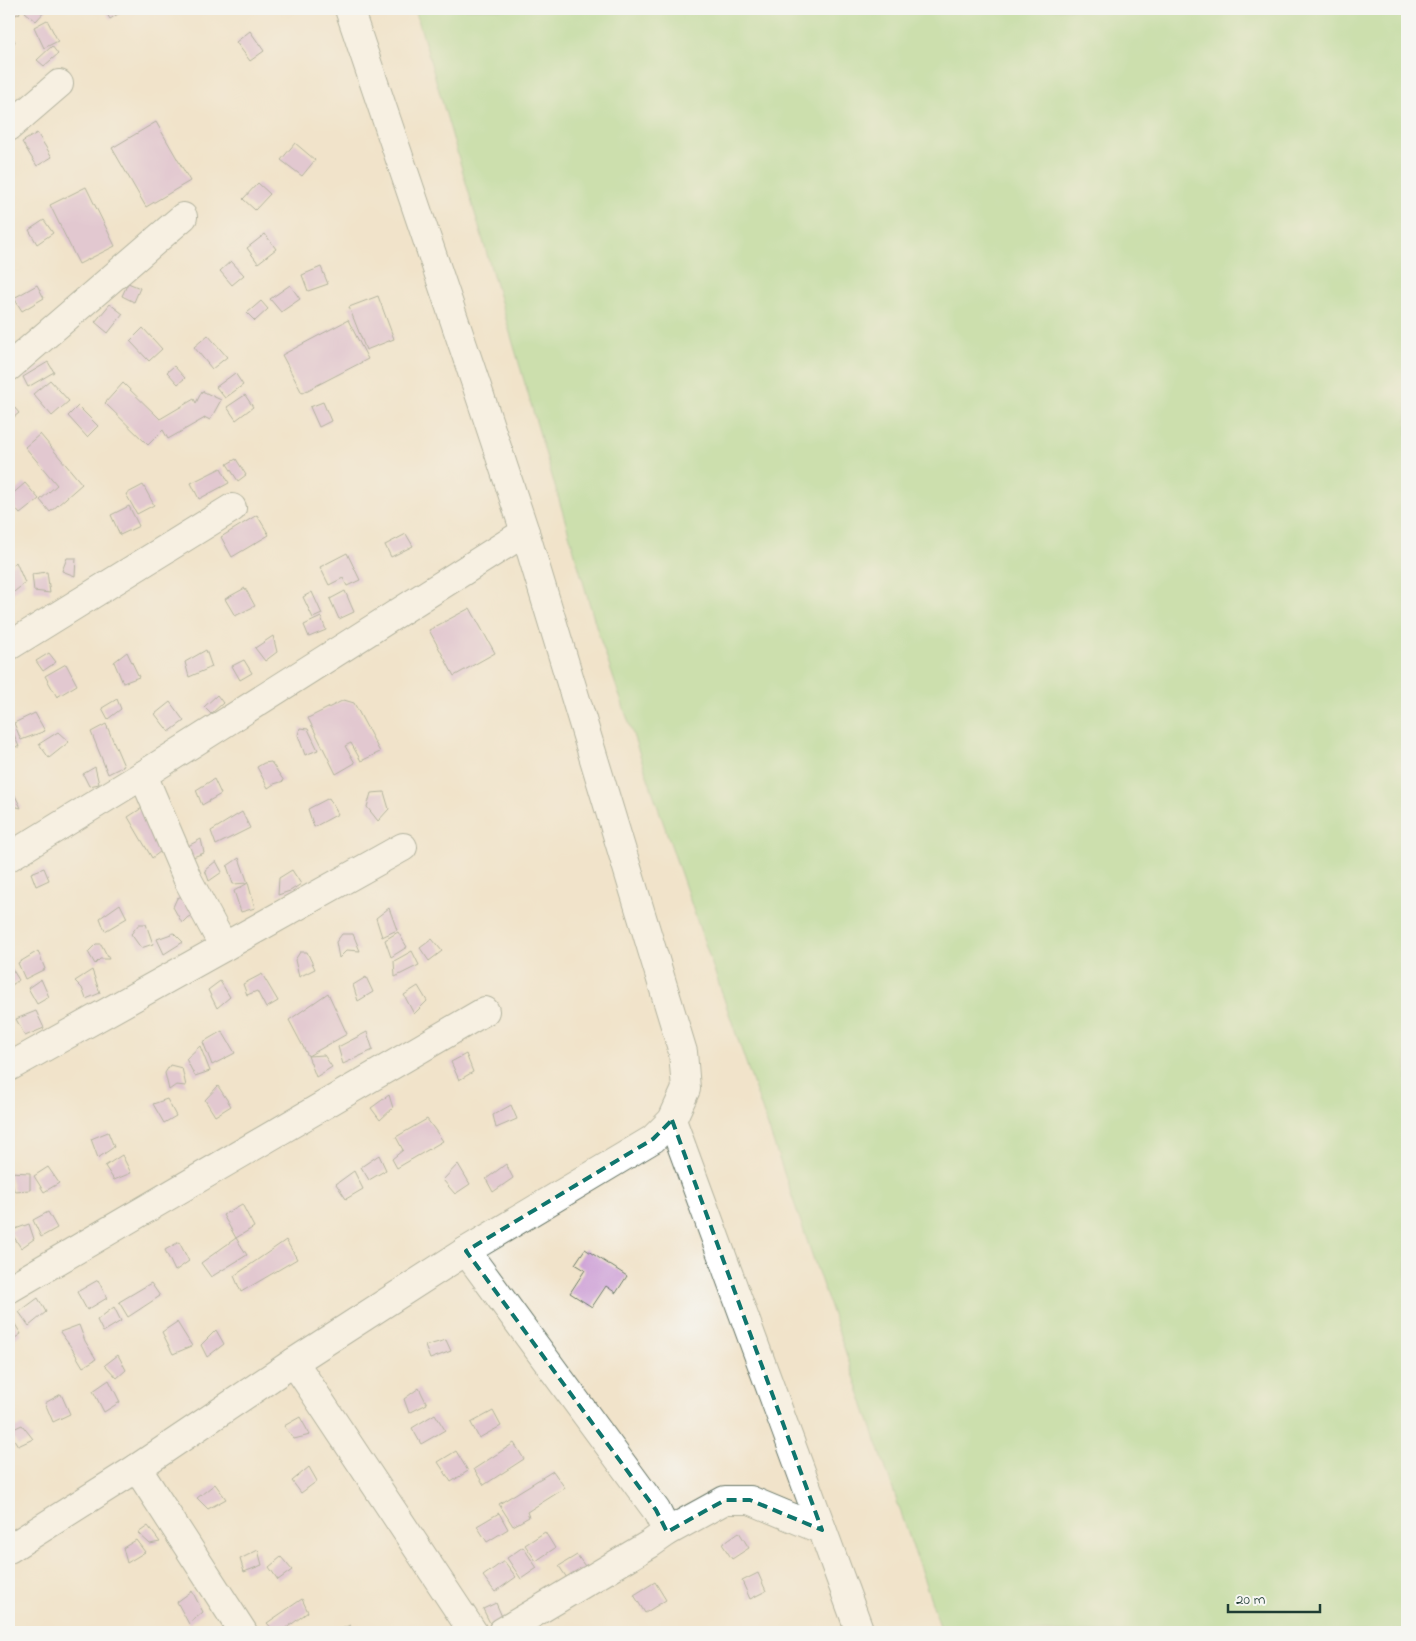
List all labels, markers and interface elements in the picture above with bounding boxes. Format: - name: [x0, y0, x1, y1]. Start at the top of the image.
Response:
- scale bar: [1228, 1581, 1321, 1613]
- text: 20 m: [1236, 1589, 1266, 1611]

